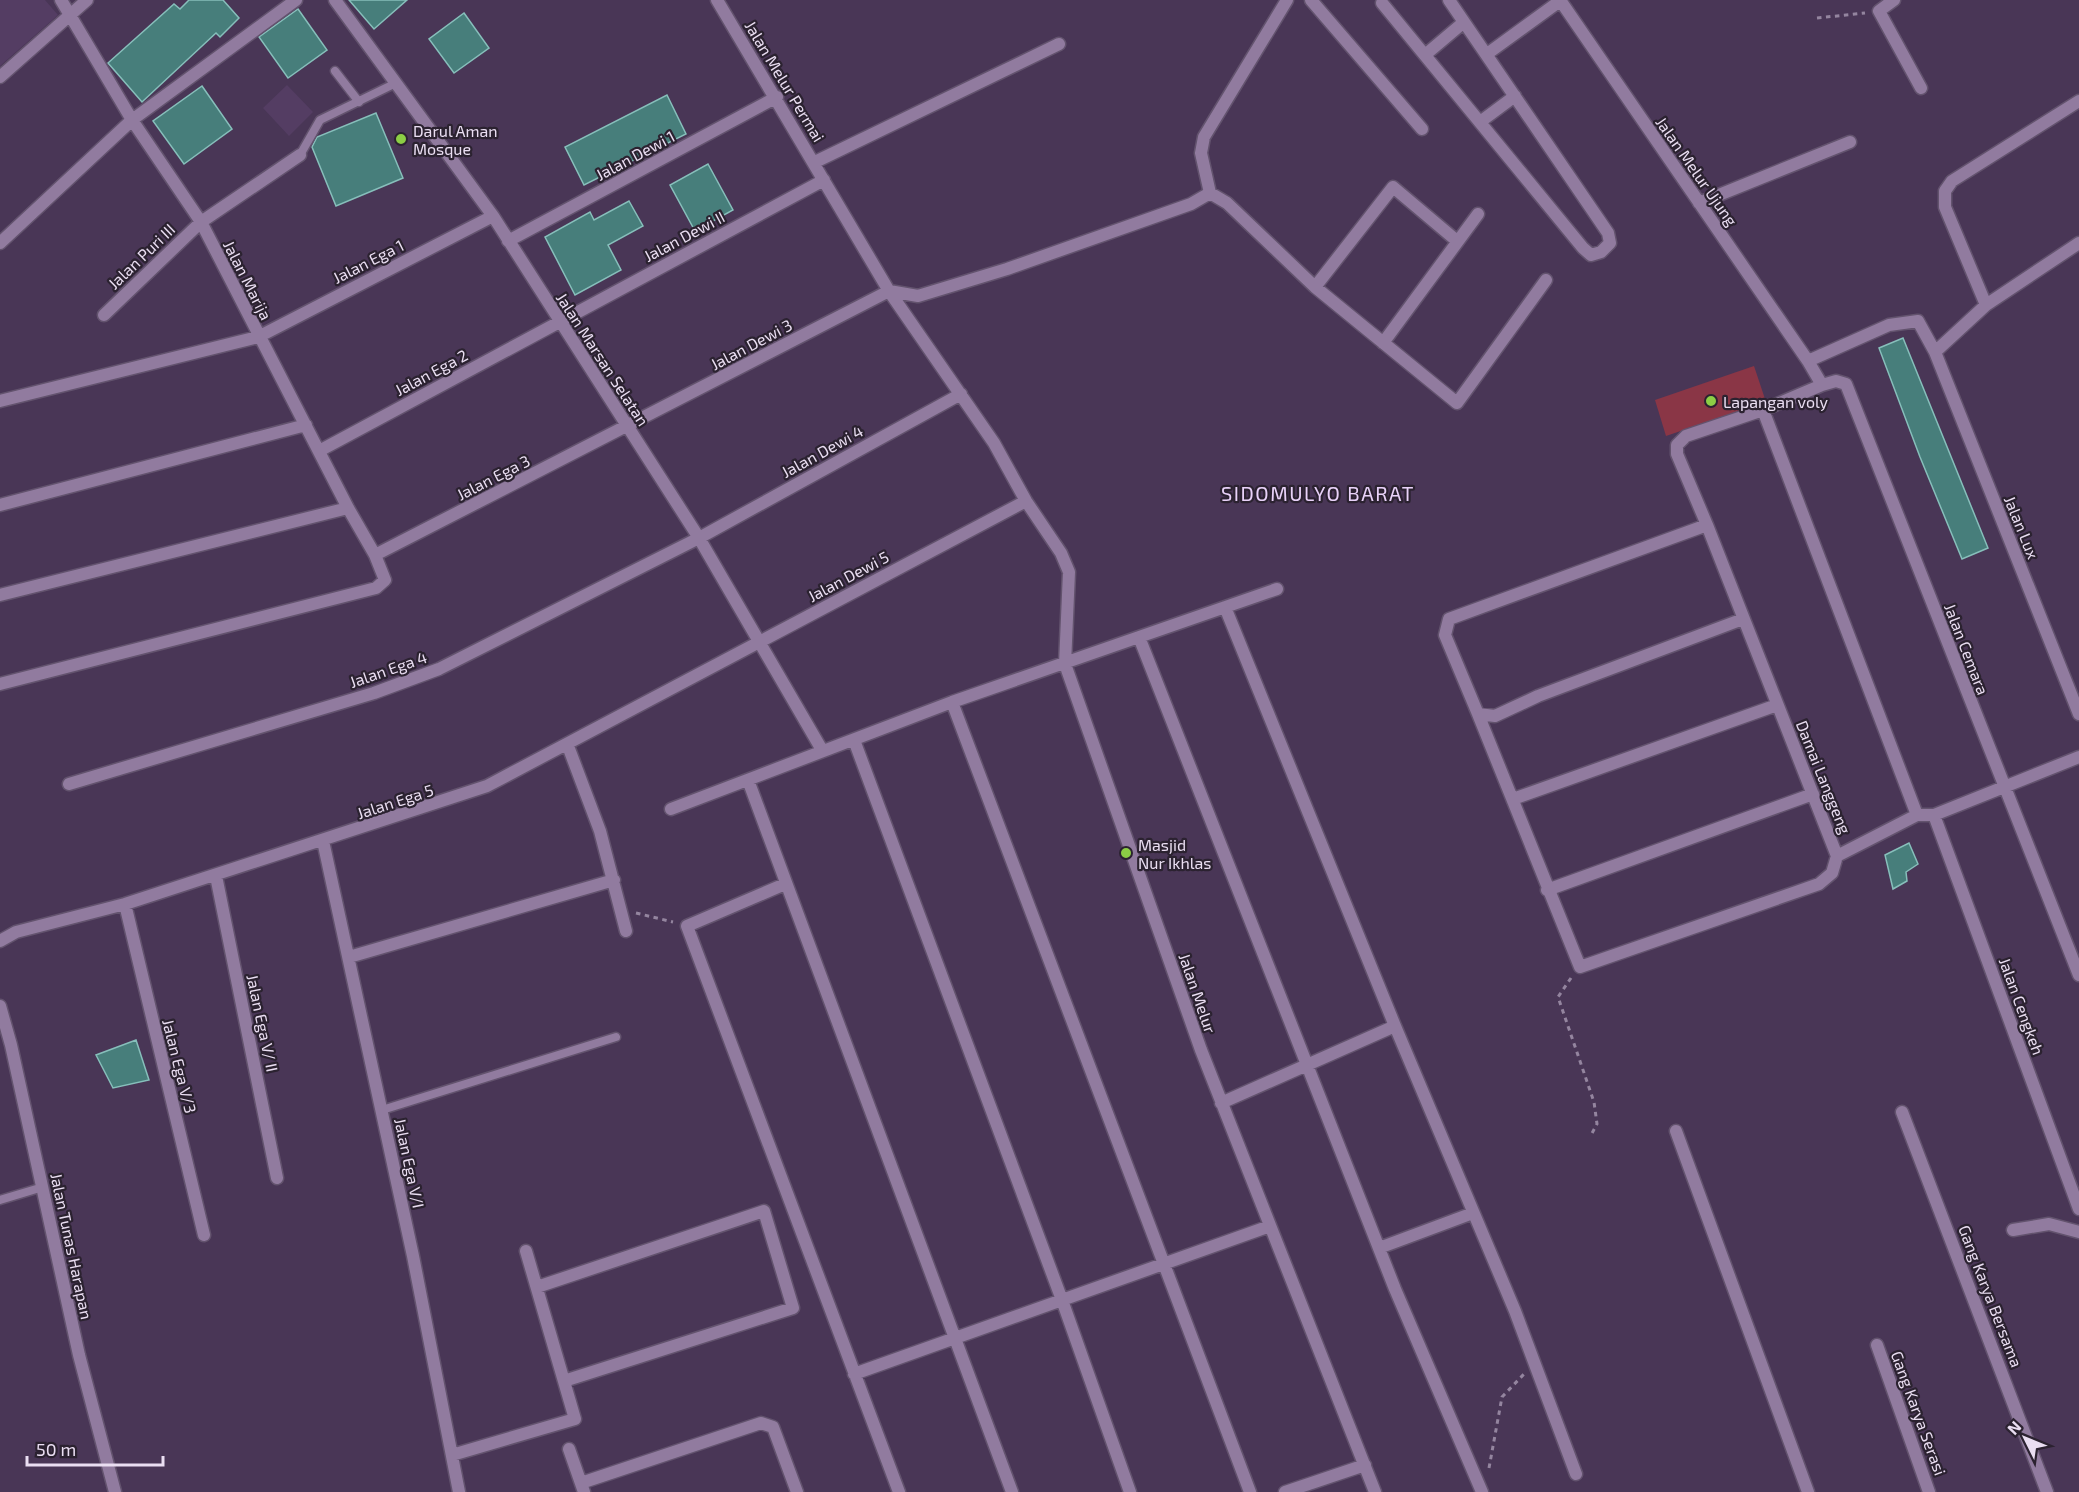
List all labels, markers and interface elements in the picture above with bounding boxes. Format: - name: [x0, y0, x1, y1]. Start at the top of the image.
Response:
- street label: Jalan Melur Permai: [741, 17, 829, 145]
- street label: Jalan Melur Ujung: [1651, 113, 1742, 230]
- place label: Darul Aman Mosque: [413, 121, 498, 158]
- street label: Jalan Dewi 1: [592, 126, 678, 184]
- marker: Darul Aman Mosque: [394, 132, 408, 146]
- street label: Jalan Dewi II: [640, 207, 728, 265]
- street label: Jalan Puri III: [104, 219, 178, 293]
- street label: Jalan Ega 1: [329, 235, 407, 287]
- street label: Jalan Marija: [219, 237, 276, 323]
- street label: Jalan Marsan Selatan: [553, 289, 653, 429]
- street label: Jalan Dewi 3: [707, 315, 795, 373]
- street label: Jalan Ega 2: [391, 345, 471, 399]
- place label: Lapangan voly: [1723, 392, 1828, 411]
- marker: Lapangan voly: [1704, 394, 1718, 408]
- street label: Jalan Dewi 4: [778, 421, 866, 481]
- street label: Jalan Ega 3: [453, 450, 533, 504]
- district label: SIDOMULYO BARAT: [1221, 481, 1415, 505]
- street label: Jalan Lux: [2001, 493, 2043, 562]
- street label: Jalan Dewi 5: [804, 547, 892, 605]
- street label: Jalan Cemara: [1941, 601, 1993, 697]
- street label: Jalan Ega 4: [347, 647, 429, 691]
- street label: Damai Langgeng: [1793, 718, 1855, 837]
- street label: Jalan Ega 5: [354, 780, 436, 822]
- place label: Masjid Nur Ikhlas: [1138, 835, 1211, 872]
- marker: Masjid Nur Ikhlas: [1119, 846, 1133, 860]
- street label: Jalan Melur: [1175, 950, 1221, 1036]
- street label: Jalan Cengkeh: [1996, 955, 2048, 1057]
- street label: Jalan Ega V/ II: [243, 972, 283, 1074]
- street label: Jalan Ega V/3: [159, 1017, 201, 1115]
- street label: Jalan Ega V/I: [391, 1116, 429, 1210]
- street label: Jalan Tunas Harapan: [47, 1171, 97, 1321]
- street label: Gang Karya Bersama: [1955, 1222, 2027, 1370]
- street label: Gang Karya Serasi: [1888, 1348, 1950, 1478]
- north arrow: [1995, 1408, 2055, 1468]
- text: N: [2003, 1417, 2025, 1438]
- scale bar: [27, 1429, 164, 1467]
- text: 50 m: [36, 1438, 76, 1460]

